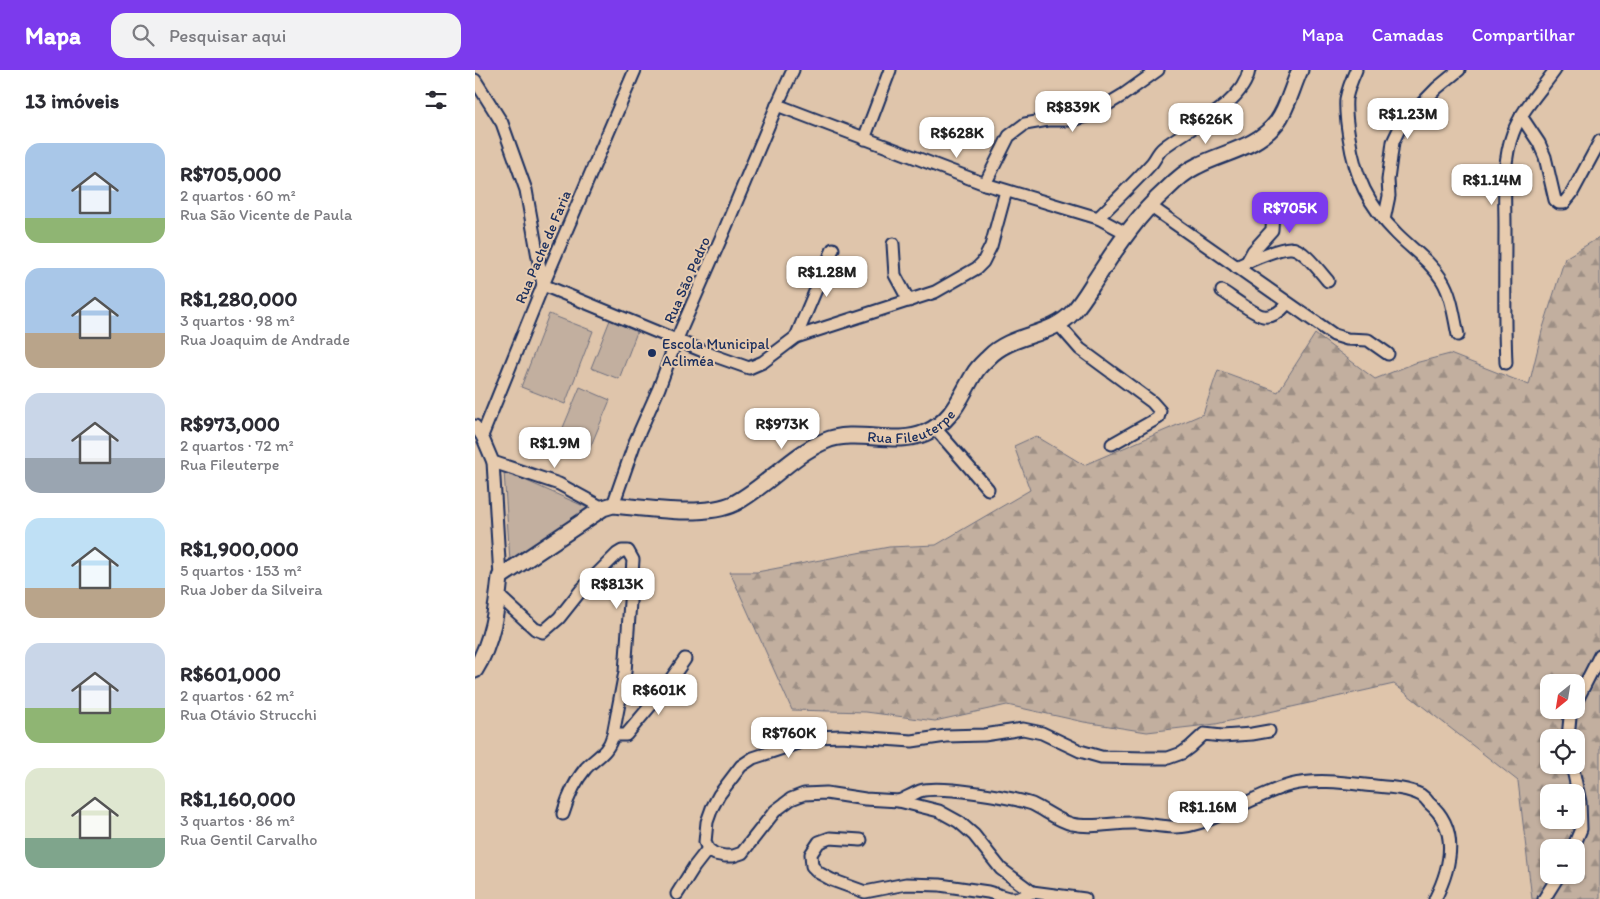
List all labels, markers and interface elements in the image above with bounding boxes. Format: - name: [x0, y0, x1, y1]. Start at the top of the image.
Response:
- search box: [111, 13, 461, 58]
- text: Mapa: [25, 21, 81, 50]
- icon: search: [129, 21, 157, 49]
- text: Pesquisar aqui: [169, 24, 286, 47]
- text: Mapa: [1302, 24, 1344, 46]
- text: Camadas: [1372, 24, 1444, 46]
- text: Compartilhar: [1472, 24, 1575, 46]
- icon: filters: [422, 86, 450, 114]
- text: 13 imóveis: [25, 88, 119, 113]
- pin: R$839K: [1032, 90, 1114, 133]
- text: R$839K: [1046, 97, 1100, 116]
- pin: R$1.23M: [1362, 98, 1454, 140]
- pin: R$626K: [1165, 102, 1247, 145]
- text: R$1.23M: [1378, 104, 1438, 123]
- text: R$626K: [1179, 109, 1233, 128]
- pin: R$628K: [916, 116, 998, 159]
- text: R$628K: [930, 123, 984, 142]
- text: R$705,000: [180, 161, 282, 186]
- icon: home: [65, 163, 125, 223]
- pin: R$1.14M: [1446, 164, 1538, 206]
- text: R$1.14M: [1462, 170, 1522, 189]
- text: 2 quartos · 60 m²: [180, 186, 296, 205]
- street label: Rua Pache de Faria: [511, 187, 575, 306]
- pin: R$705K: [1249, 191, 1331, 234]
- text: R$705K: [1263, 198, 1317, 217]
- text: Rua São Vicente de Paula: [180, 205, 352, 224]
- street label: Rua São Pedro: [660, 234, 714, 326]
- pin: R$1.28M: [781, 256, 873, 298]
- text: R$1.28M: [797, 262, 857, 281]
- text: R$1,280,000: [180, 286, 297, 311]
- icon: home: [65, 288, 125, 348]
- text: 3 quartos · 98 m²: [180, 311, 295, 330]
- text: Rua Joaquim de Andrade: [180, 330, 350, 349]
- place label: Escola Municipal Acliméa: [662, 335, 770, 370]
- marker: Escola Municipal Acliméa: [646, 347, 658, 359]
- street label: Rua Fileuterpe: [867, 406, 959, 447]
- pin: R$973K: [741, 408, 823, 450]
- text: R$973,000: [180, 411, 280, 436]
- icon: home: [65, 413, 125, 473]
- text: R$973K: [756, 414, 808, 433]
- pin: R$1.9M: [514, 426, 596, 469]
- text: R$1.9M: [530, 433, 580, 452]
- text: 2 quartos · 72 m²: [180, 436, 294, 455]
- text: Rua Fileuterpe: [180, 455, 279, 474]
- text: R$1,900,000: [180, 536, 299, 561]
- icon: home: [65, 538, 125, 598]
- text: 5 quartos · 153 m²: [180, 561, 302, 580]
- pin: R$813K: [576, 568, 658, 610]
- text: R$813K: [591, 574, 643, 593]
- text: Rua Jober da Silveira: [180, 580, 323, 599]
- text: R$601,000: [180, 661, 281, 686]
- icon: home: [65, 663, 125, 723]
- pin: R$601K: [618, 674, 700, 716]
- north arrow: [1540, 674, 1585, 719]
- map controls: [1540, 674, 1585, 884]
- text: R$601K: [632, 680, 686, 699]
- text: 2 quartos · 62 m²: [180, 686, 294, 705]
- text: Rua Otávio Strucchi: [180, 705, 317, 724]
- pin: R$760K: [748, 716, 830, 759]
- text: R$760K: [762, 723, 816, 742]
- button: locate: [1540, 729, 1585, 774]
- button: +: [1540, 784, 1585, 829]
- text: R$1,160,000: [180, 786, 296, 811]
- icon: home: [65, 788, 125, 848]
- pin: R$1.16M: [1162, 790, 1254, 833]
- text: R$1.16M: [1179, 797, 1237, 816]
- text: 3 quartos · 86 m²: [180, 811, 295, 830]
- text: Rua Gentil Carvalho: [180, 830, 318, 849]
- button: −: [1540, 839, 1585, 884]

